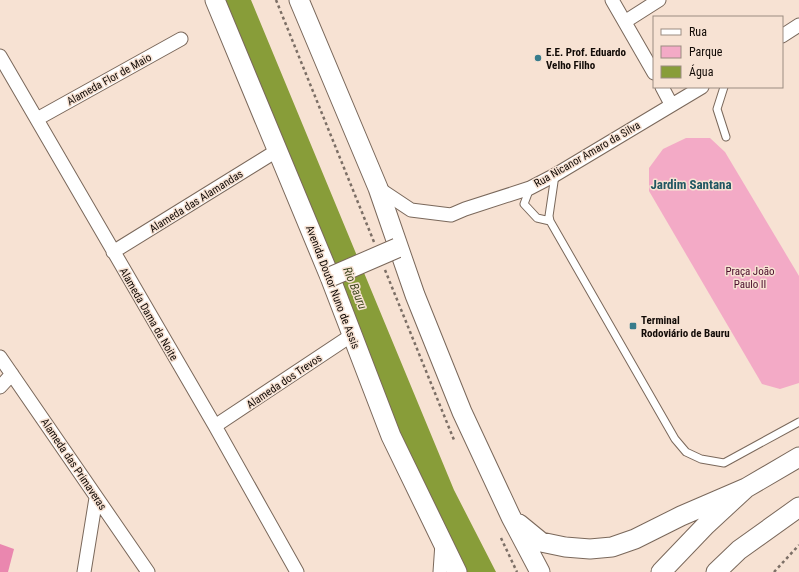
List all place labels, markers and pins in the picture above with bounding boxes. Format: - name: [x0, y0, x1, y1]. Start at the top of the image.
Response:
- place label: E.E. Prof. Eduardo Velho Filho: [546, 46, 627, 72]
- marker: E.E. Prof. Eduardo Velho Filho: [533, 53, 543, 63]
- place label: Terminal Rodoviário de Bauru: [641, 314, 730, 340]
- marker: Terminal Rodoviário de Bauru: [628, 321, 638, 331]

